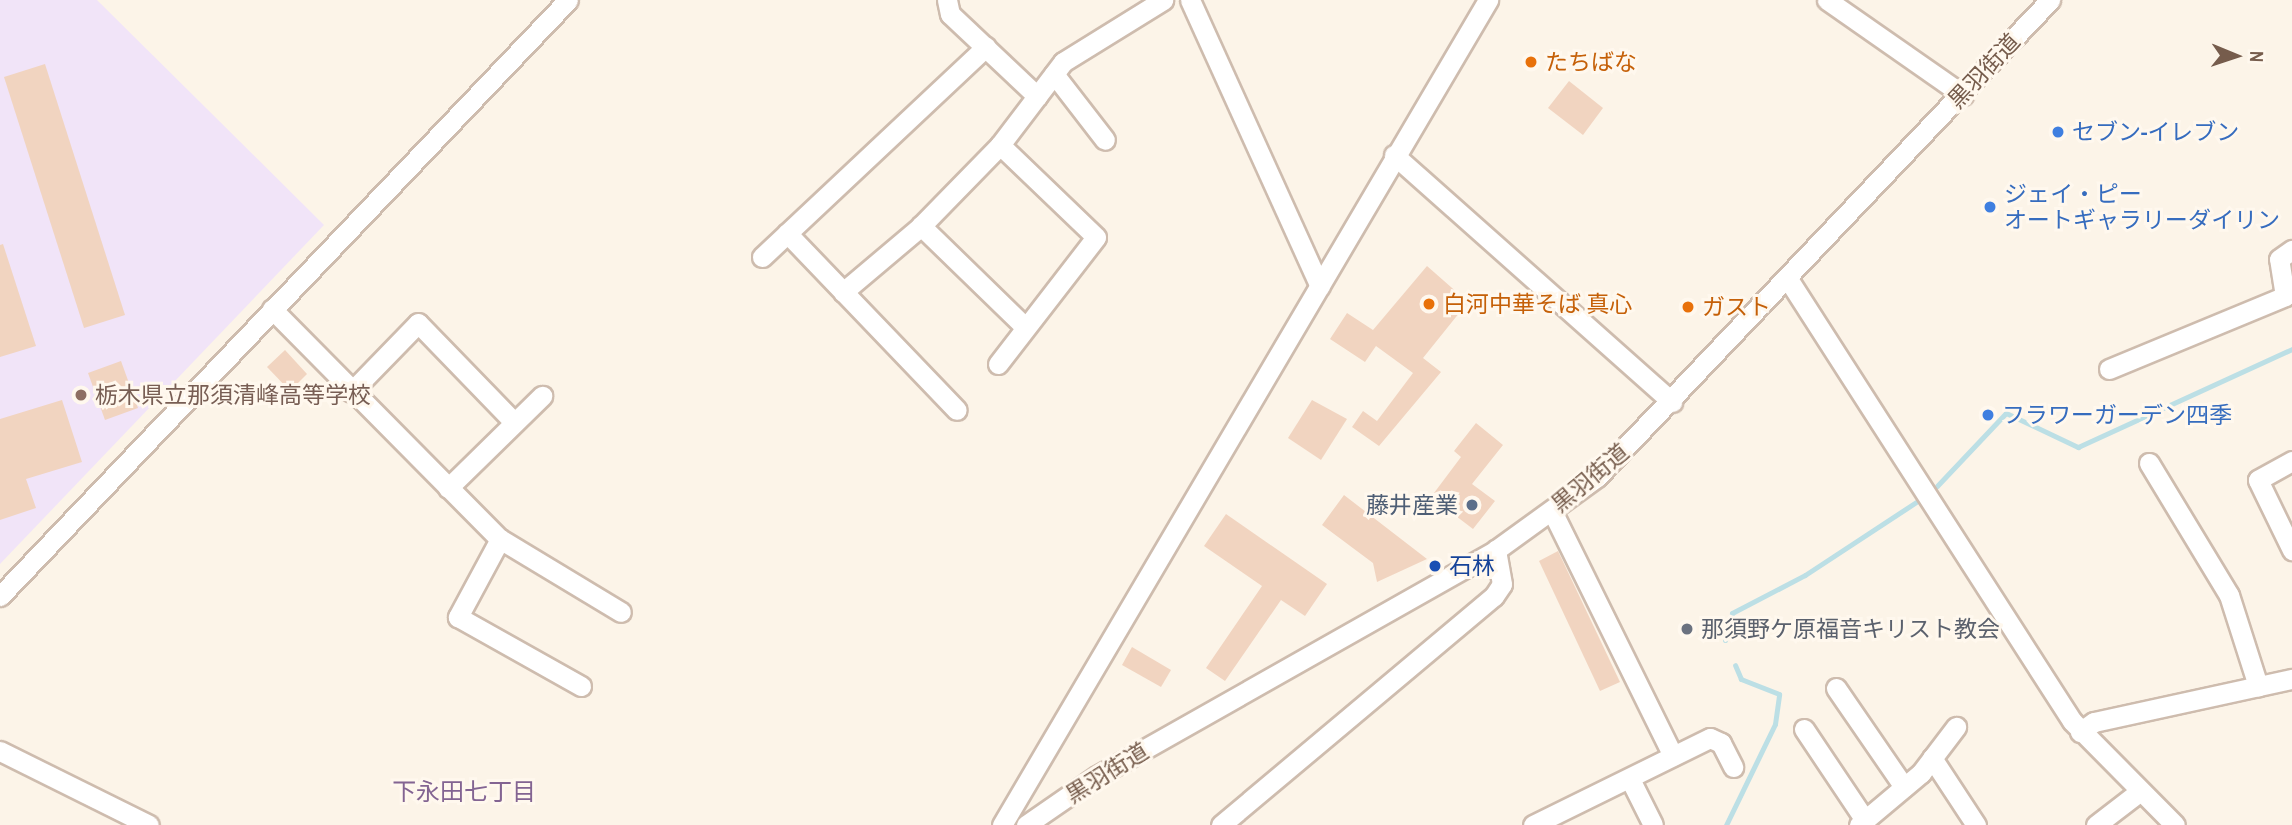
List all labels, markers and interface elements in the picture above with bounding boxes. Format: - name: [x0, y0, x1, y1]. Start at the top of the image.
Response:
- north arrow: [2201, 21, 2271, 91]
- street label: 黒羽街道: [1943, 28, 2025, 114]
- place label: たちばな: [1545, 48, 1637, 76]
- text: N: [2244, 51, 2270, 63]
- marker: たちばな: [1523, 54, 1539, 70]
- place label: セブン-イレブン: [2072, 118, 2239, 146]
- marker: セブン-イレブン: [2050, 124, 2066, 140]
- place label: ジェイ・ピー オートギャラリーダイリン: [2004, 180, 2280, 234]
- marker: ジェイ・ピー オートギャラリーダイリン: [1982, 199, 1998, 215]
- place label: 白河中華そば 真心: [1443, 290, 1632, 318]
- place label: ガスト: [1702, 293, 1771, 321]
- marker: 白河中華そば 真心: [1421, 296, 1437, 312]
- marker: ガスト: [1680, 299, 1696, 315]
- place label: 栃木県立那須清峰高等学校: [95, 381, 371, 409]
- marker: 栃木県立那須清峰高等学校: [73, 387, 89, 403]
- place label: フラワーガーデン四季: [2002, 401, 2232, 429]
- marker: フラワーガーデン四季: [1980, 407, 1996, 423]
- street label: 黒羽街道: [1546, 438, 1634, 518]
- place label: 藤井産業: [1366, 491, 1458, 519]
- marker: 藤井産業: [1464, 497, 1480, 513]
- place label: 石林: [1449, 552, 1495, 580]
- marker: 石林: [1427, 558, 1443, 574]
- place label: 那須野ケ原福音キリスト教会: [1701, 615, 2000, 643]
- marker: 那須野ケ原福音キリスト教会: [1679, 621, 1695, 637]
- street label: 黒羽街道: [1061, 737, 1153, 809]
- district label: 下永田七丁目: [392, 778, 536, 806]

